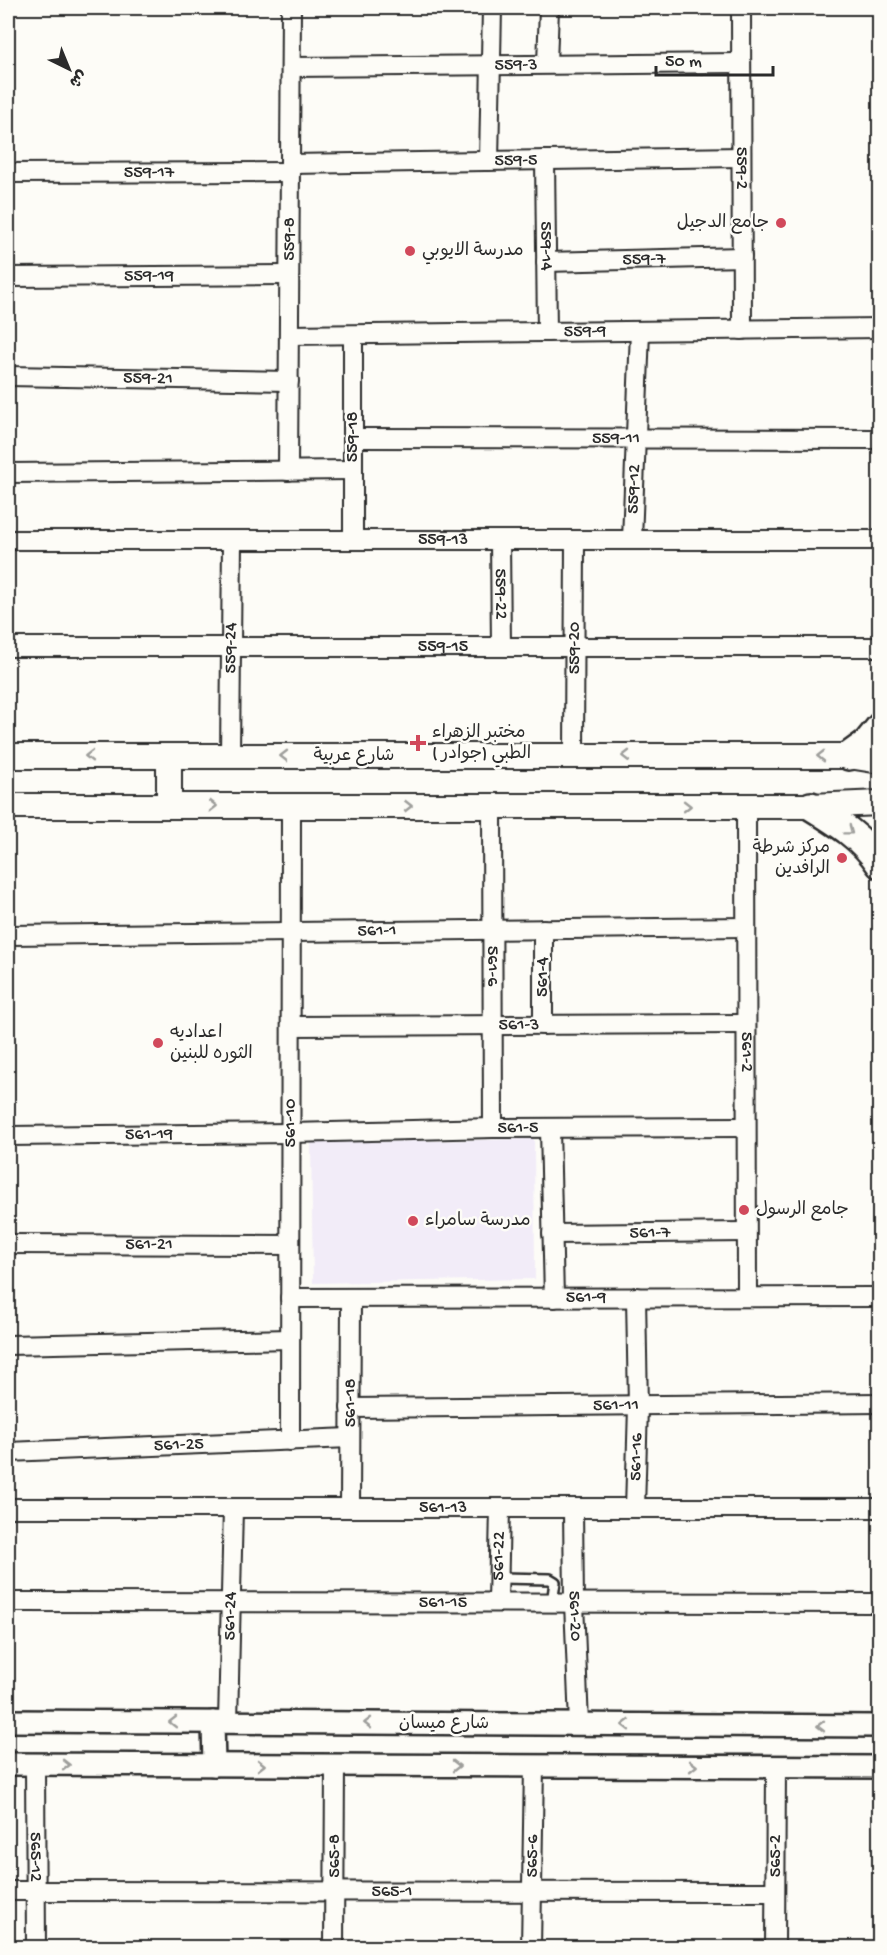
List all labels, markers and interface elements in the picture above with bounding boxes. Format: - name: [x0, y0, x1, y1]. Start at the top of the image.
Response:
- north arrow: [39, 39, 99, 99]
- scale bar: [656, 39, 773, 77]
- text: 50 m: [665, 52, 702, 73]
- street label: 559-3: [494, 54, 538, 76]
- text: ش: [64, 64, 90, 90]
- street label: 559-2: [731, 147, 752, 189]
- street label: 559-5: [494, 150, 538, 171]
- street label: 559-17: [124, 162, 175, 183]
- place label: جامع الدجيل: [677, 213, 769, 234]
- marker: جامع الدجيل: [774, 216, 788, 230]
- street label: 559-8: [279, 217, 300, 261]
- street label: 559-14: [535, 221, 557, 271]
- place label: مدرسة الايوبي: [422, 241, 524, 265]
- marker: مدرسة الايوبي: [403, 244, 417, 258]
- street label: 559-7: [622, 248, 666, 271]
- street label: 559-19: [124, 265, 174, 287]
- street label: 559-9: [564, 321, 606, 342]
- street label: 559-21: [123, 368, 173, 389]
- street label: 559-18: [343, 411, 364, 462]
- street label: 559-11: [592, 428, 640, 449]
- street label: 559-12: [623, 464, 645, 514]
- street label: 559-13: [418, 530, 468, 551]
- street label: 559-22: [490, 568, 511, 620]
- street label: 559-24: [220, 622, 242, 674]
- street label: 559-20: [564, 622, 585, 674]
- street label: 559-15: [418, 637, 468, 658]
- place label: مختبر الزهراء الطبي (جوادر ): [432, 723, 531, 768]
- marker: مختبر الزهراء الطبي (جوادر ): [409, 734, 427, 752]
- street label: شارع عربية: [313, 746, 395, 767]
- one-way arrow: [85, 750, 94, 762]
- one-way arrow: [280, 750, 289, 762]
- one-way arrow: [622, 750, 631, 762]
- one-way arrow: [817, 750, 826, 762]
- one-way arrow: [208, 800, 217, 812]
- one-way arrow: [403, 800, 412, 812]
- one-way arrow: [682, 800, 691, 812]
- one-way arrow: [842, 824, 853, 835]
- place label: مركز شرطة الرافدين: [753, 838, 830, 880]
- marker: مركز شرطة الرافدين: [835, 851, 849, 865]
- street label: 561-1: [357, 920, 396, 942]
- street label: 561-6: [482, 946, 503, 987]
- street label: 561-4: [533, 957, 554, 997]
- street label: 561-3: [499, 1014, 539, 1036]
- place label: اعداديه الثوره للبنين: [170, 1023, 253, 1065]
- street label: 561-2: [736, 1032, 757, 1072]
- marker: اعداديه الثوره للبنين: [151, 1036, 165, 1050]
- street label: 561-10: [280, 1098, 301, 1148]
- street label: 561-5: [497, 1117, 538, 1138]
- street label: 561-19: [125, 1124, 173, 1145]
- place label: جامع الرسول: [756, 1200, 849, 1221]
- marker: جامع الرسول: [737, 1203, 751, 1217]
- place label: مدرسة سامراء: [425, 1211, 531, 1232]
- marker: مدرسة سامراء: [406, 1214, 420, 1228]
- street label: 561-7: [629, 1222, 671, 1244]
- street label: 561-21: [125, 1234, 173, 1255]
- street label: 561-9: [566, 1287, 606, 1308]
- street label: 561-18: [340, 1378, 361, 1427]
- street label: 561-11: [593, 1395, 639, 1416]
- street label: 561-16: [625, 1432, 648, 1481]
- street label: 561-25: [154, 1433, 204, 1457]
- street label: 561-13: [419, 1498, 467, 1519]
- street label: 561-22: [488, 1531, 510, 1581]
- street label: 561-24: [219, 1591, 242, 1641]
- street label: 561-20: [563, 1591, 586, 1642]
- street label: 561-15: [419, 1592, 467, 1613]
- street label: شارع ميسان: [399, 1714, 489, 1735]
- one-way arrow: [169, 1716, 178, 1728]
- one-way arrow: [364, 1717, 373, 1729]
- one-way arrow: [622, 1719, 631, 1731]
- one-way arrow: [817, 1720, 826, 1732]
- one-way arrow: [61, 1759, 70, 1771]
- one-way arrow: [256, 1759, 265, 1771]
- one-way arrow: [451, 1759, 460, 1772]
- one-way arrow: [688, 1760, 697, 1772]
- street label: 565-12: [25, 1832, 46, 1882]
- street label: 565-8: [324, 1834, 345, 1878]
- street label: 565-6: [522, 1834, 543, 1878]
- street label: 565-2: [765, 1834, 786, 1877]
- street label: 565-1: [371, 1881, 413, 1902]

